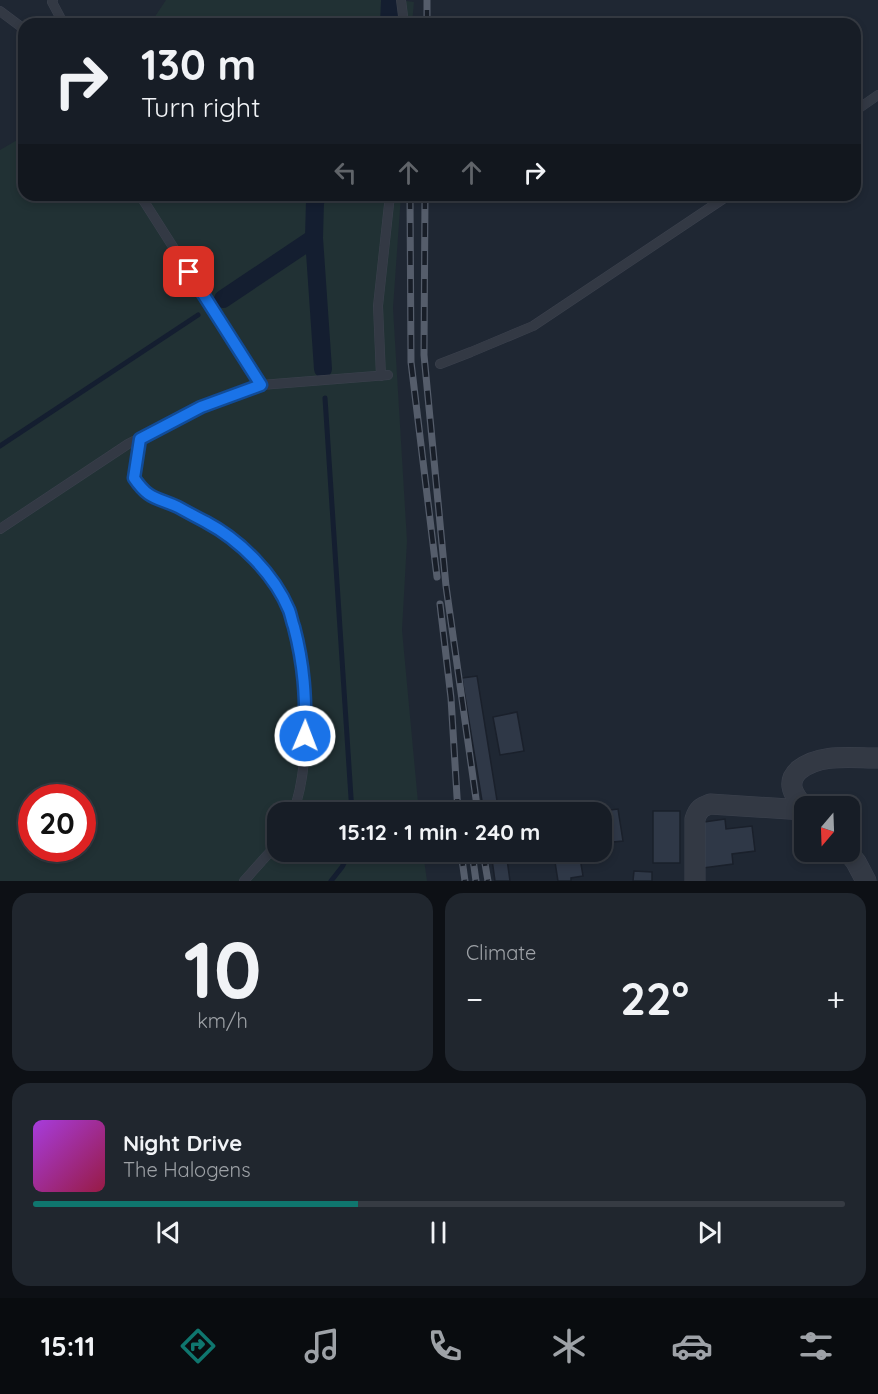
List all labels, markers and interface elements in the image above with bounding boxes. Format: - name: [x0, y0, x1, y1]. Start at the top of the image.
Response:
- text: 130 m: [141, 38, 256, 91]
- icon: right: [42, 42, 120, 120]
- text: Turn right: [141, 90, 260, 124]
- icon: left: [329, 156, 362, 189]
- icon: ahead: [392, 156, 425, 189]
- icon: ahead: [455, 156, 488, 189]
- icon: right: [518, 156, 551, 189]
- pin: [163, 246, 214, 297]
- icon: arrive: [172, 255, 205, 288]
- position arrow: [273, 704, 337, 768]
- speed limit sign: 20: [18, 784, 96, 862]
- north arrow: [794, 796, 860, 862]
- map controls: [794, 796, 860, 862]
- text: 15:12 · 1 min · 240 m: [339, 818, 540, 846]
- text: 10: [183, 920, 262, 1018]
- text: Climate: [466, 940, 536, 965]
- text: 22°: [620, 970, 689, 1026]
- text: −: [466, 978, 483, 1019]
- text: +: [826, 978, 845, 1019]
- text: km/h: [197, 1008, 248, 1033]
- text: Night Drive: [123, 1129, 242, 1157]
- text: The Halogens: [123, 1157, 251, 1182]
- icon: previous: [152, 1216, 185, 1249]
- icon: pause: [422, 1216, 455, 1249]
- icon: next: [693, 1216, 726, 1249]
- icon: directions: [177, 1325, 219, 1367]
- icon: music: [301, 1325, 343, 1367]
- icon: phone: [424, 1325, 466, 1367]
- icon: climate: [548, 1325, 590, 1367]
- icon: car: [671, 1325, 713, 1367]
- icon: filters: [795, 1325, 837, 1367]
- text: 15:11: [41, 1329, 95, 1363]

